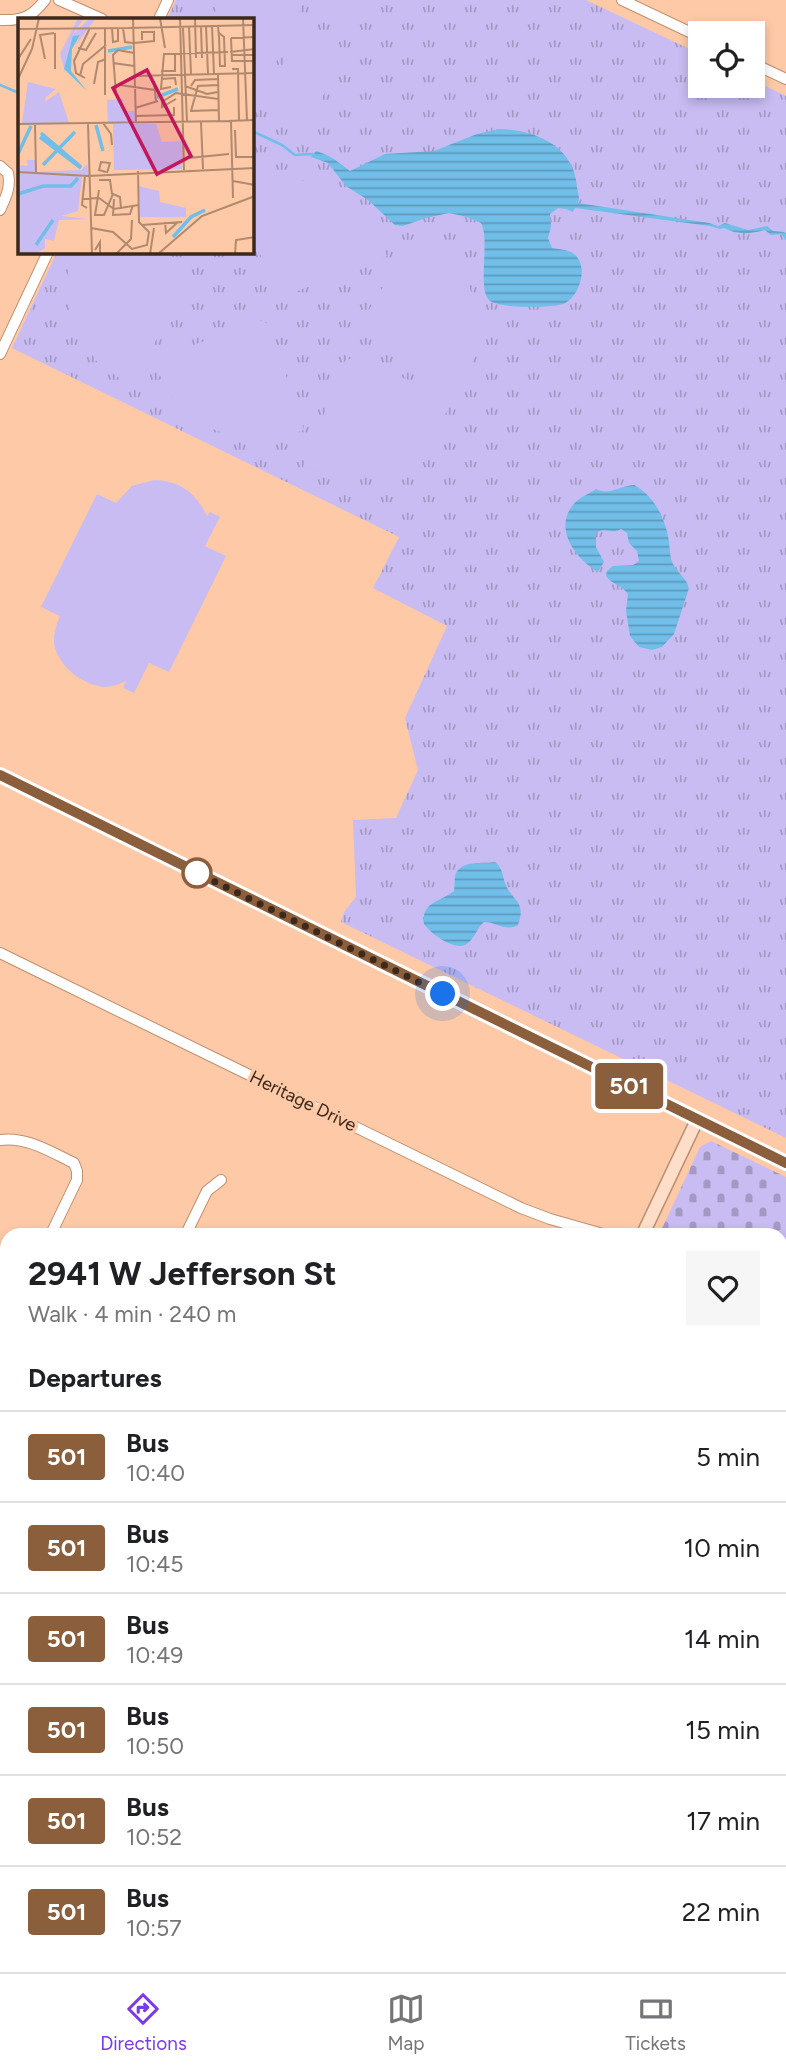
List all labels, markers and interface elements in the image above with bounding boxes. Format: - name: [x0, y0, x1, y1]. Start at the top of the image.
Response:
- inset map: [18, 18, 254, 254]
- map controls: [688, 21, 765, 98]
- button: locate: [688, 21, 765, 98]
- unlabelled marker: [182, 858, 212, 888]
- your location: [425, 976, 460, 1011]
- line badge: 501: [589, 1063, 669, 1109]
- street label: Heritage Drive: [246, 1066, 360, 1136]
- text: 501: [609, 1071, 649, 1100]
- button: heart: [686, 1251, 760, 1325]
- text: 2941 W Jefferson St: [28, 1254, 337, 1293]
- text: Walk · 4 min · 240 m: [28, 1300, 236, 1328]
- text: Departures: [28, 1362, 162, 1394]
- text: Bus: [126, 1427, 169, 1459]
- text: 5 min: [696, 1441, 760, 1473]
- text: 501: [47, 1442, 86, 1471]
- text: 10:40: [126, 1459, 185, 1487]
- text: Bus: [126, 1518, 169, 1550]
- text: 10 min: [684, 1532, 760, 1564]
- text: 501: [47, 1533, 86, 1562]
- text: 10:45: [126, 1550, 184, 1578]
- text: Bus: [126, 1609, 169, 1641]
- text: 14 min: [684, 1623, 760, 1655]
- text: 501: [47, 1624, 86, 1653]
- text: 10:49: [126, 1641, 183, 1669]
- text: Bus: [126, 1700, 169, 1732]
- text: 15 min: [685, 1714, 760, 1746]
- text: 501: [47, 1715, 86, 1744]
- text: 10:50: [126, 1732, 184, 1760]
- text: Bus: [126, 1791, 169, 1823]
- text: 17 min: [686, 1805, 760, 1837]
- text: 501: [47, 1806, 86, 1835]
- text: 10:52: [126, 1823, 182, 1851]
- text: Bus: [126, 1882, 169, 1914]
- text: 22 min: [682, 1896, 760, 1928]
- text: 501: [47, 1897, 86, 1926]
- text: 10:57: [126, 1914, 182, 1942]
- tab: Directions: [100, 1990, 187, 2055]
- tab: Map: [387, 1990, 425, 2055]
- tab: Tickets: [625, 1990, 686, 2055]

